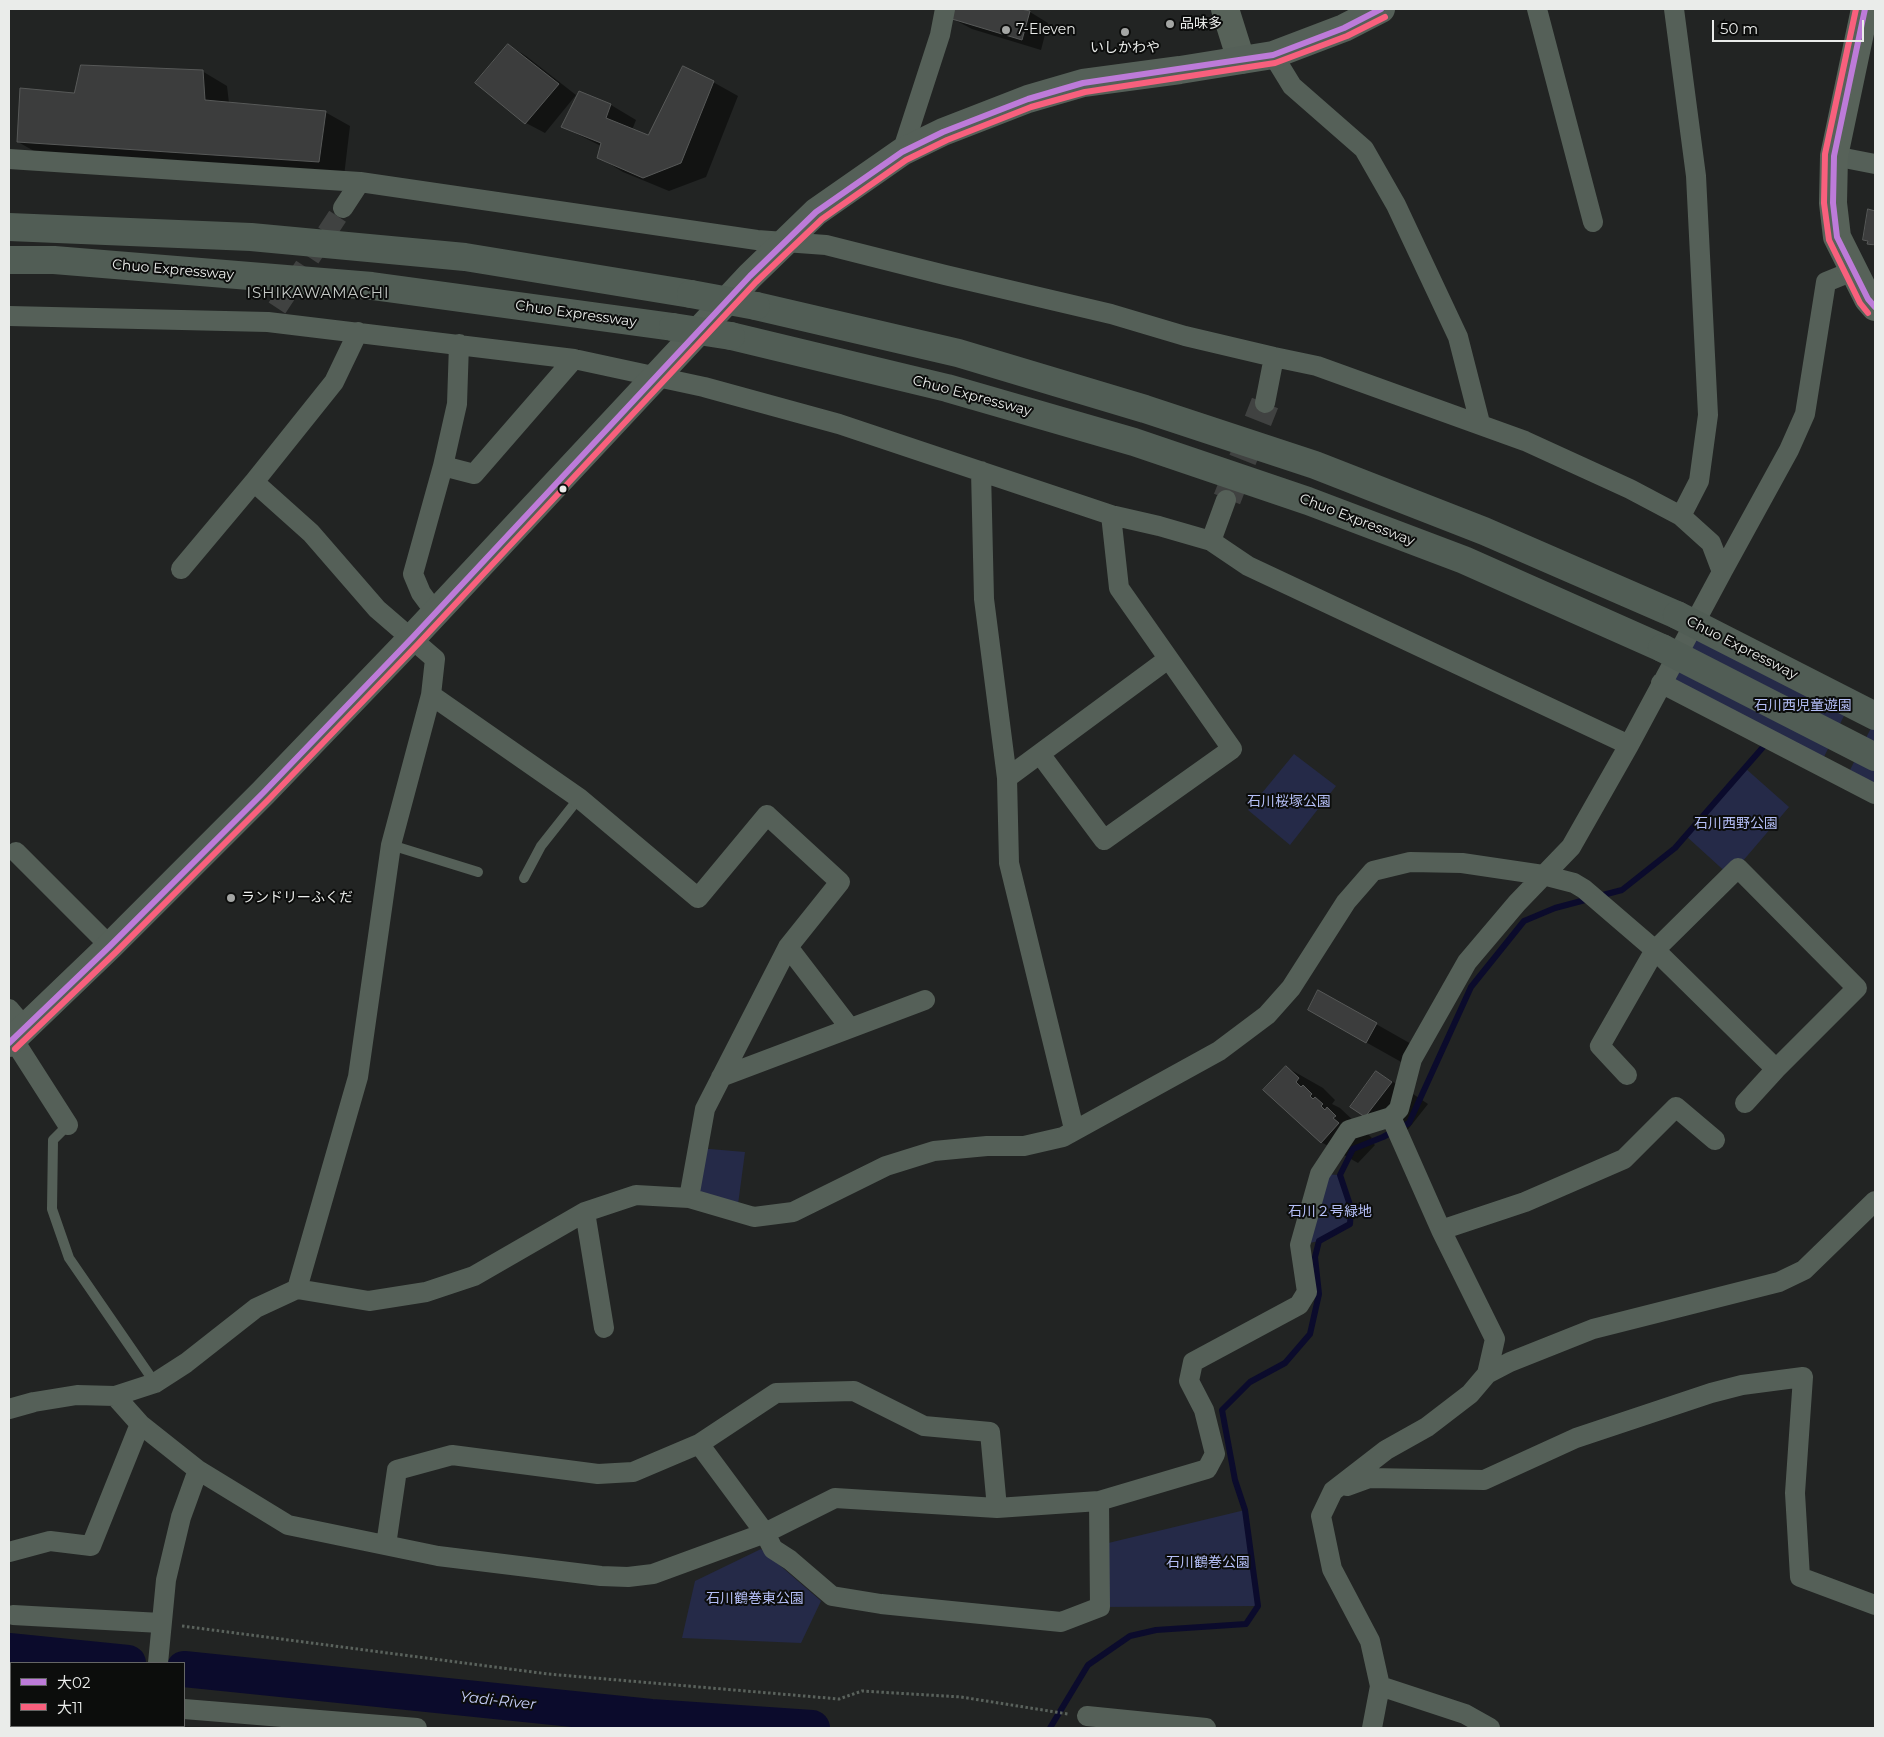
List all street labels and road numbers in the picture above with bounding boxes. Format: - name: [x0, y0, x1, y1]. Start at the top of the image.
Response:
- street label: Chuo Expressway: [111, 256, 235, 284]
- street label: Chuo Expressway: [514, 297, 638, 331]
- street label: Chuo Expressway: [911, 372, 1033, 420]
- street label: Chuo Expressway: [1297, 490, 1417, 550]
- street label: Chuo Expressway: [1684, 613, 1800, 683]

